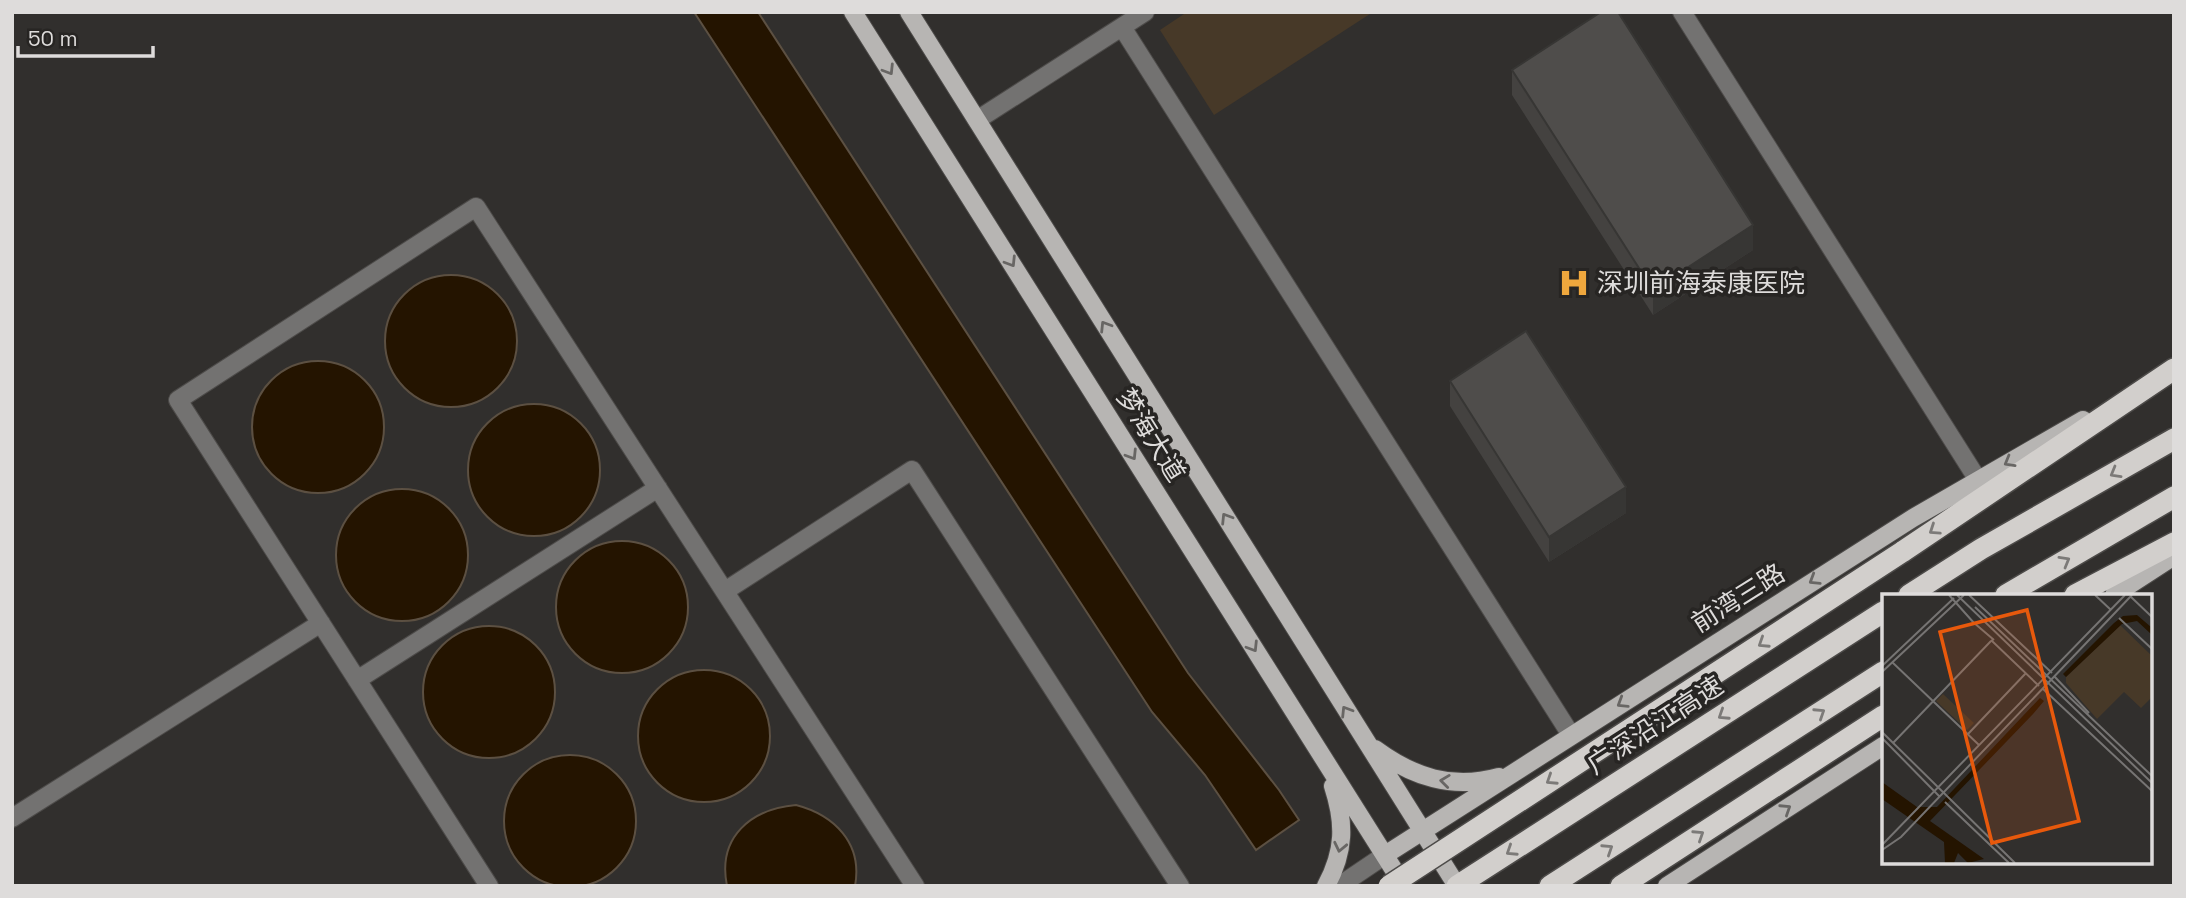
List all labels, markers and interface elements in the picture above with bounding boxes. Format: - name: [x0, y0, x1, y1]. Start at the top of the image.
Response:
- scale bar: [18, 14, 152, 58]
- text: 50 m: [28, 25, 78, 52]
- one-way arrow: [881, 62, 894, 75]
- one-way arrow: [1002, 255, 1015, 268]
- hospital icon: 深圳前海泰康医院: [1557, 266, 1591, 300]
- place label: 深圳前海泰康医院: [1597, 266, 1805, 300]
- one-way arrow: [1101, 320, 1114, 333]
- street label: 梦海大道: [1109, 382, 1193, 488]
- one-way arrow: [1124, 447, 1137, 460]
- one-way arrow: [2003, 454, 2016, 467]
- one-way arrow: [2109, 465, 2122, 478]
- one-way arrow: [1221, 513, 1234, 526]
- one-way arrow: [1929, 522, 1942, 535]
- street label: 前湾三路: [1685, 556, 1791, 640]
- one-way arrow: [2057, 556, 2070, 569]
- one-way arrow: [1809, 572, 1822, 585]
- inset map: [1882, 594, 2151, 863]
- one-way arrow: [1757, 634, 1770, 647]
- one-way arrow: [1245, 640, 1258, 653]
- street label: 广深沿江高速: [1580, 668, 1730, 782]
- one-way arrow: [1617, 694, 1630, 707]
- one-way arrow: [1342, 706, 1355, 719]
- one-way arrow: [1717, 707, 1730, 720]
- one-way arrow: [1812, 708, 1825, 721]
- one-way arrow: [1546, 772, 1559, 785]
- one-way arrow: [1439, 773, 1451, 788]
- one-way arrow: [1779, 804, 1792, 817]
- one-way arrow: [1691, 831, 1704, 844]
- one-way arrow: [1334, 841, 1349, 853]
- one-way arrow: [1505, 843, 1518, 856]
- one-way arrow: [1600, 844, 1613, 857]

